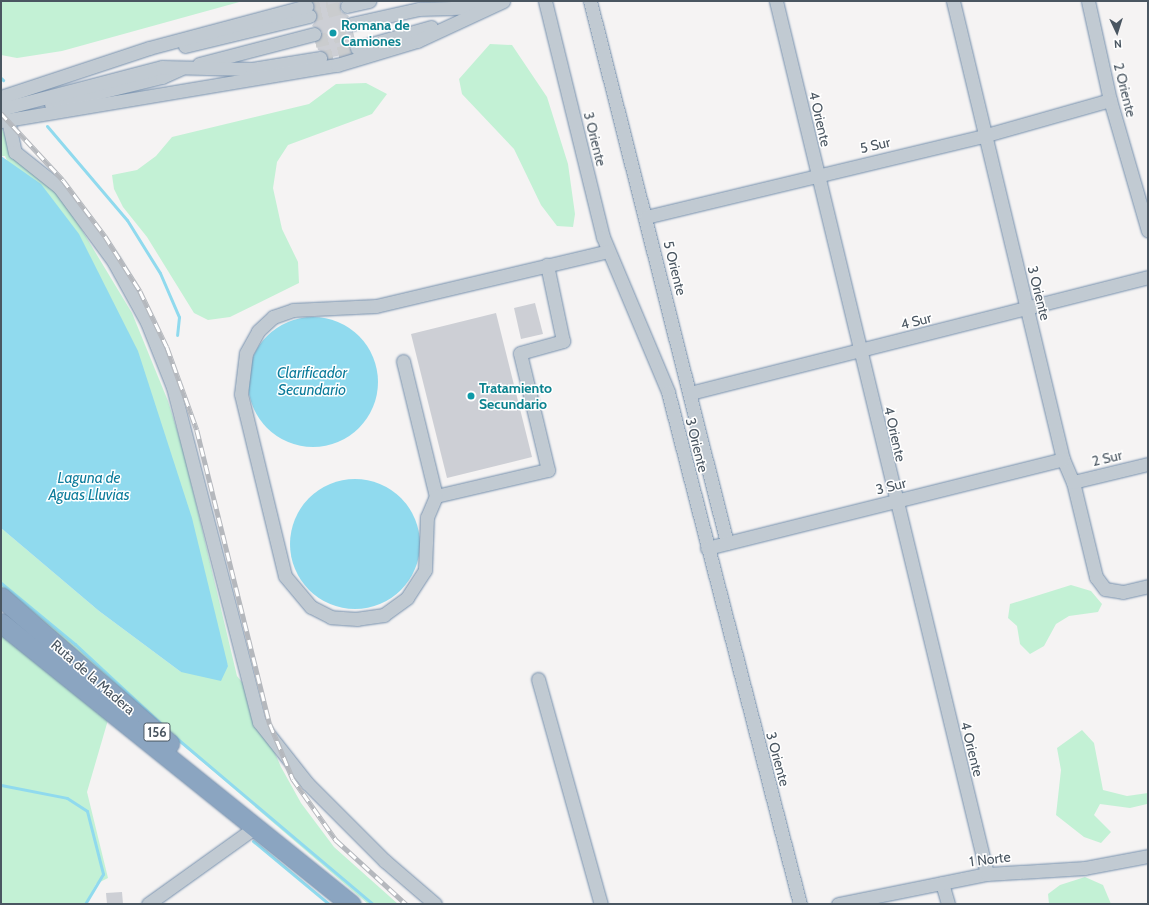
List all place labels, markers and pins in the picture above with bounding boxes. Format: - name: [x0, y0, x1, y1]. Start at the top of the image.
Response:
- place label: Romana de Camiones: [341, 17, 410, 50]
- marker: Romana de Camiones: [328, 28, 338, 38]
- place label: Tratamiento Secundario: [479, 380, 552, 412]
- marker: Tratamiento Secundario: [466, 391, 476, 401]

